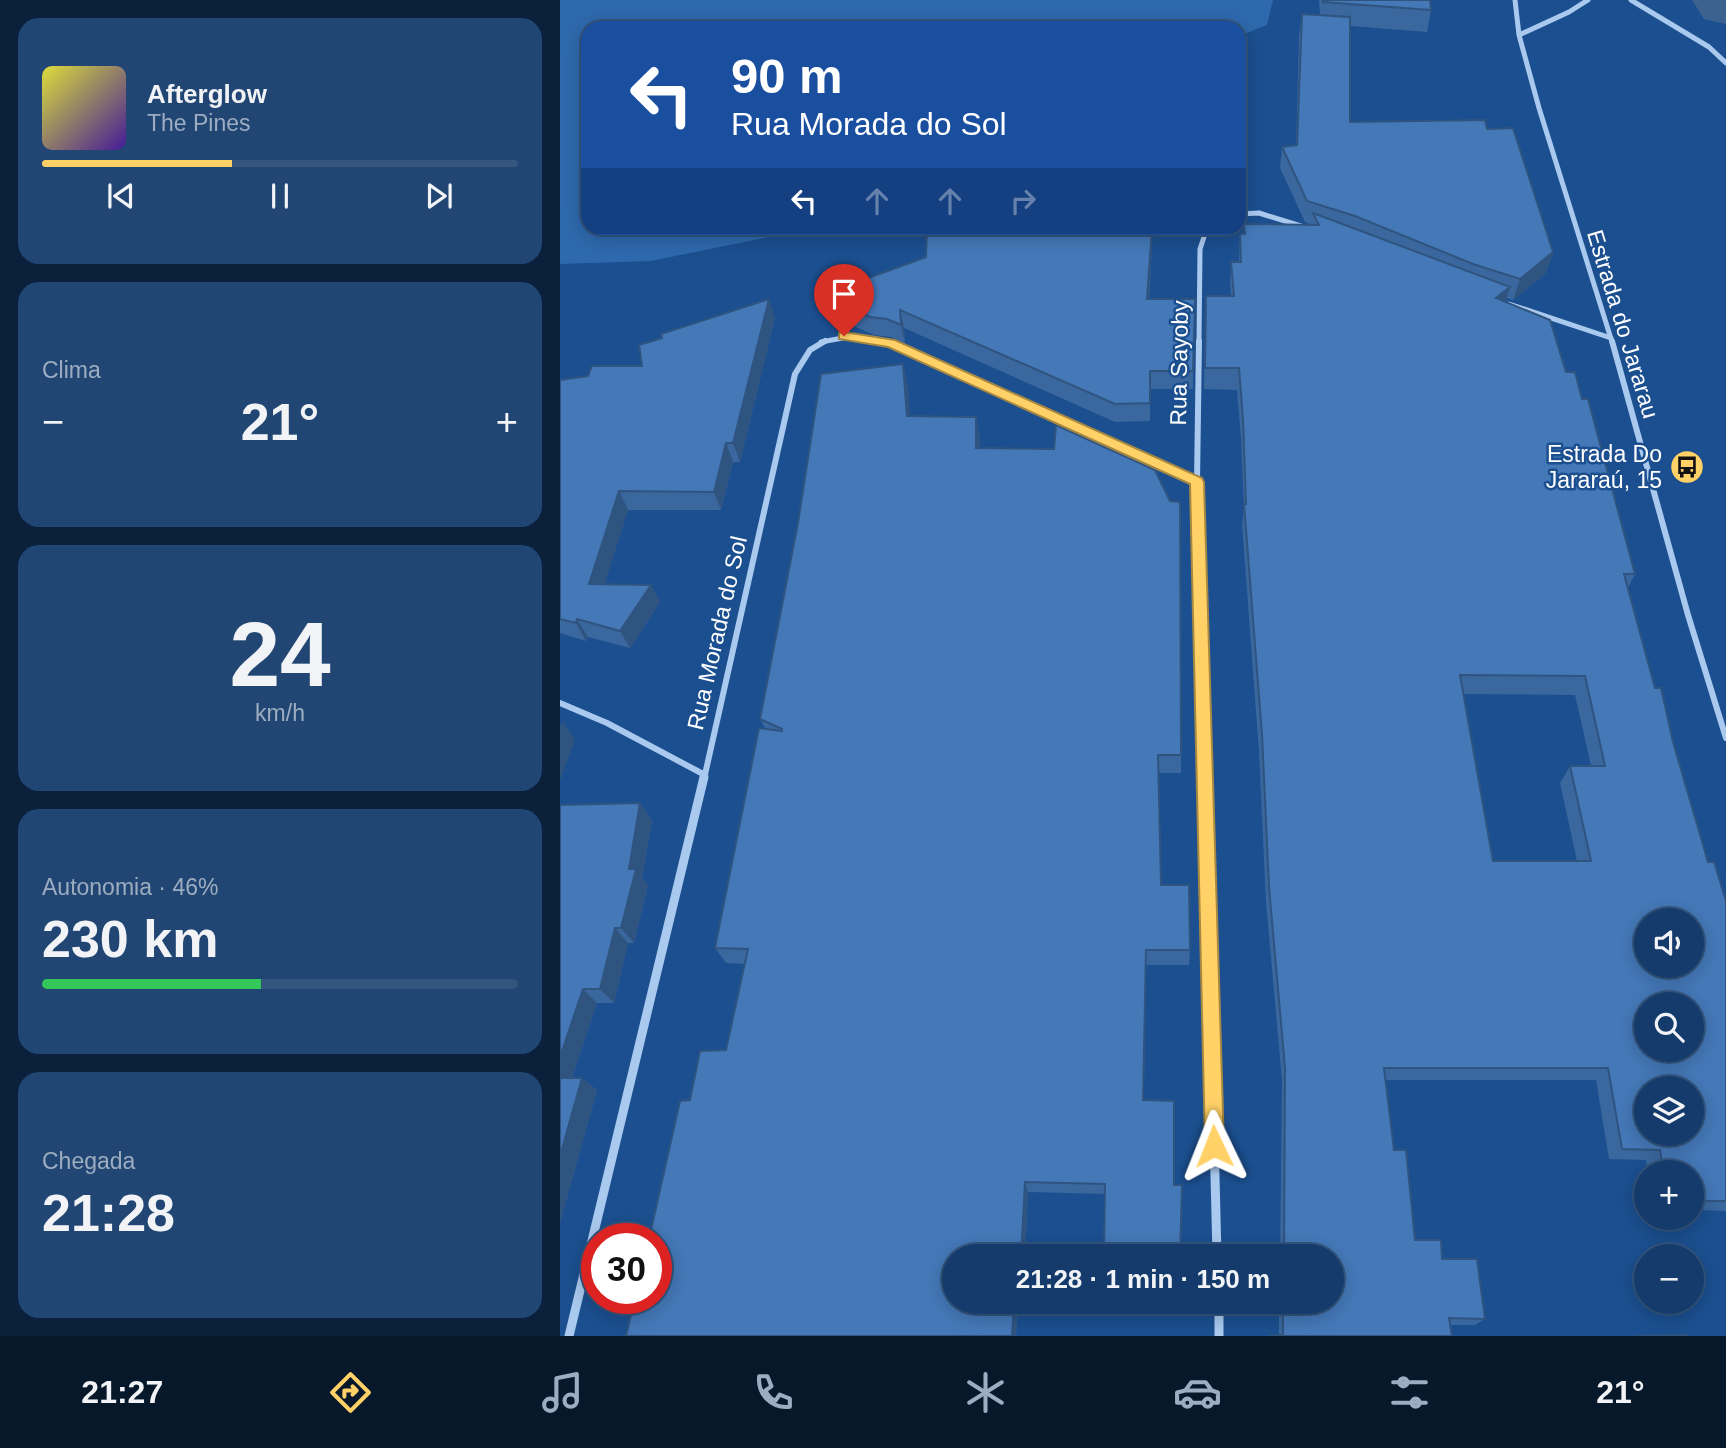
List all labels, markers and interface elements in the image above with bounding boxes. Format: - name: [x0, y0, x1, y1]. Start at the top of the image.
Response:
- icon: left: [616, 49, 707, 140]
- text: 90 m: [731, 49, 843, 103]
- text: Afterglow: [147, 79, 267, 109]
- text: Rua Morada do Sol: [731, 106, 1007, 142]
- text: The Pines: [147, 110, 251, 136]
- icon: previous: [102, 177, 140, 215]
- icon: pause: [261, 177, 299, 215]
- icon: next: [420, 177, 458, 215]
- icon: left: [785, 182, 823, 220]
- icon: ahead: [858, 182, 896, 220]
- icon: ahead: [931, 182, 969, 220]
- icon: right: [1004, 182, 1042, 220]
- street label: Estrada do Jararau: [1582, 227, 1664, 421]
- pin: [814, 264, 874, 336]
- icon: arrive: [825, 275, 863, 313]
- street label: Rua Sayoby: [1165, 300, 1193, 426]
- text: Clima: [42, 357, 101, 383]
- text: 21°: [241, 393, 319, 451]
- text: −: [42, 401, 64, 443]
- text: +: [496, 401, 518, 443]
- place label: Estrada Do Jararaú, 15: [1546, 441, 1662, 493]
- bus stop icon: Estrada Do Jararaú, 15: [1668, 448, 1706, 486]
- street label: Rua Morada do Sol: [682, 534, 752, 732]
- text: 24: [229, 604, 331, 705]
- text: km/h: [255, 700, 305, 726]
- text: Autonomia · 46%: [42, 874, 218, 900]
- map controls: [1634, 908, 1704, 1314]
- button: sound: [1634, 908, 1704, 978]
- text: 230 km: [42, 910, 218, 968]
- button: search: [1634, 992, 1704, 1062]
- button: layers: [1634, 1076, 1704, 1146]
- position arrow: [1177, 1109, 1251, 1183]
- text: Chegada: [42, 1148, 135, 1174]
- button: +: [1634, 1160, 1704, 1230]
- text: 21:28: [42, 1184, 175, 1242]
- speed limit sign: 30: [581, 1223, 672, 1314]
- button: −: [1634, 1244, 1704, 1314]
- text: 21:28 · 1 min · 150 m: [1016, 1264, 1270, 1294]
- icon: directions: [326, 1368, 375, 1417]
- icon: music: [538, 1368, 587, 1417]
- icon: phone: [749, 1368, 798, 1417]
- icon: climate: [961, 1368, 1010, 1417]
- icon: car: [1173, 1368, 1222, 1417]
- icon: filters: [1385, 1368, 1434, 1417]
- text: 21:27: [81, 1374, 163, 1410]
- text: 21°: [1596, 1374, 1645, 1410]

